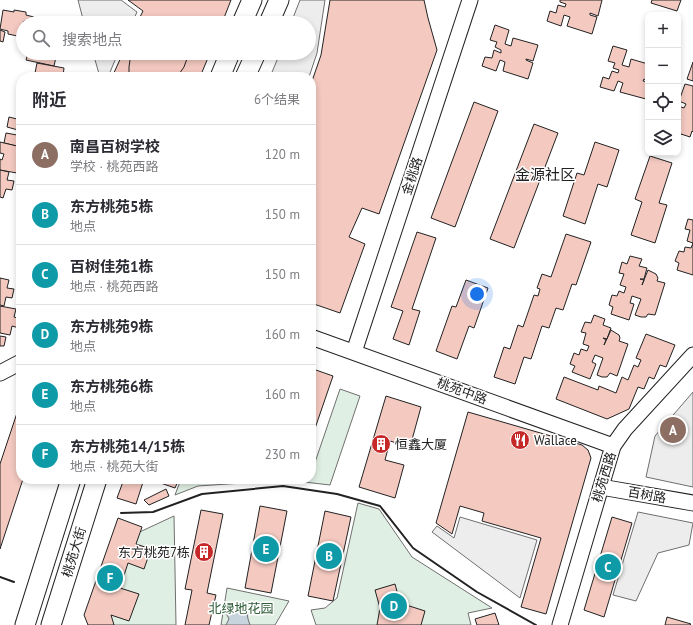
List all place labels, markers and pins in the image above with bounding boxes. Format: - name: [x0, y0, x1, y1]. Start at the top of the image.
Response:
- pin: A: [660, 415, 686, 445]
- restaurant icon: Wallace: [509, 429, 531, 451]
- place label: Wallace: [534, 432, 577, 449]
- building icon: 恒鑫大厦: [370, 433, 392, 455]
- place label: 恒鑫大厦: [395, 436, 447, 453]
- pin: E: [253, 534, 279, 564]
- building icon: 东方桃苑7栋: [193, 541, 215, 563]
- pin: B: [316, 541, 342, 571]
- place label: 东方桃苑7栋: [118, 544, 190, 561]
- pin: C: [595, 552, 621, 582]
- pin: F: [97, 563, 123, 593]
- pin: D: [381, 591, 407, 621]

